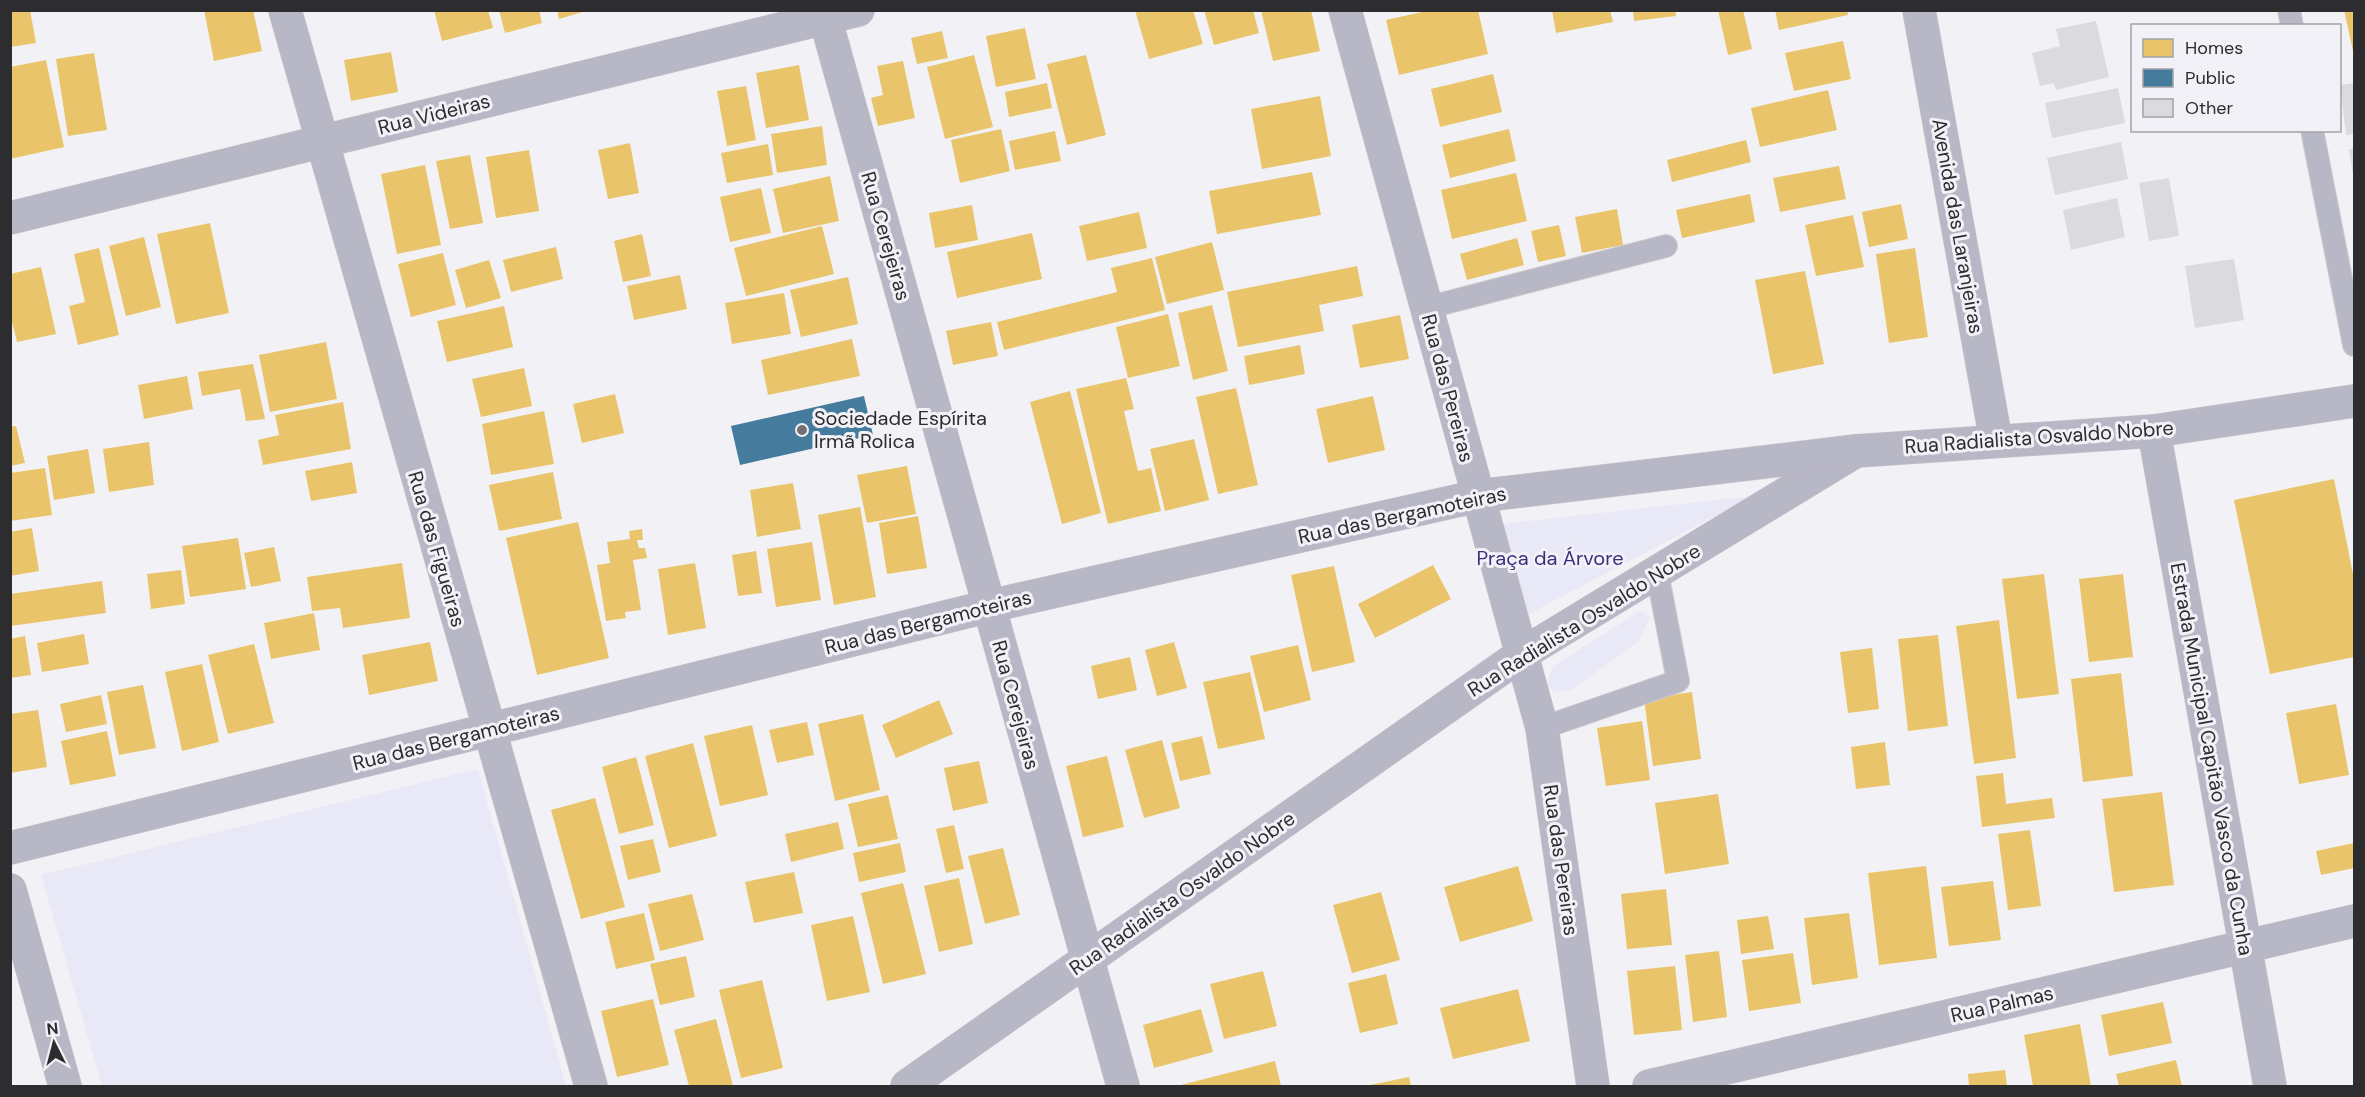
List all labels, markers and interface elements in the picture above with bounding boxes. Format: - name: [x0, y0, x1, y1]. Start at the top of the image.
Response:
- legend: [2131, 24, 2341, 132]
- text: Homes: [2185, 36, 2243, 60]
- text: Public: [2185, 66, 2236, 90]
- street label: Rua Videiras: [375, 88, 493, 140]
- text: Other: [2185, 96, 2234, 120]
- street label: Avenida das Laranjeiras: [1926, 116, 1990, 336]
- street label: Rua Cerejeiras: [855, 169, 917, 303]
- street label: Rua das Pereiras: [1416, 311, 1480, 465]
- place label: Sociedade Espírita Irmã Rolica: [814, 405, 987, 454]
- street label: Rua Radialista Osvaldo Nobre: [1904, 415, 2174, 459]
- marker: Sociedade Espírita Irmã Rolica: [795, 423, 809, 437]
- street label: Rua das Figueiras: [402, 468, 472, 630]
- street label: Rua das Bergamoteiras: [1295, 480, 1509, 550]
- street label: Rua Radialista Osvaldo Nobre: [1463, 537, 1705, 703]
- park label: Praça da Árvore: [1476, 545, 1624, 571]
- street label: Estrada Municipal Capitão Vasco da Cunha: [2165, 561, 2259, 957]
- street label: Rua das Bergamoteiras: [822, 584, 1034, 660]
- street label: Rua Cerejeiras: [986, 637, 1046, 773]
- street label: Rua das Bergamoteiras: [350, 700, 562, 776]
- street label: Rua das Pereiras: [1538, 783, 1584, 937]
- street label: Rua Radialista Osvaldo Nobre: [1064, 805, 1300, 981]
- street label: Rua Palmas: [1948, 980, 2056, 1028]
- north arrow: [24, 1013, 84, 1073]
- text: N: [46, 1018, 59, 1040]

